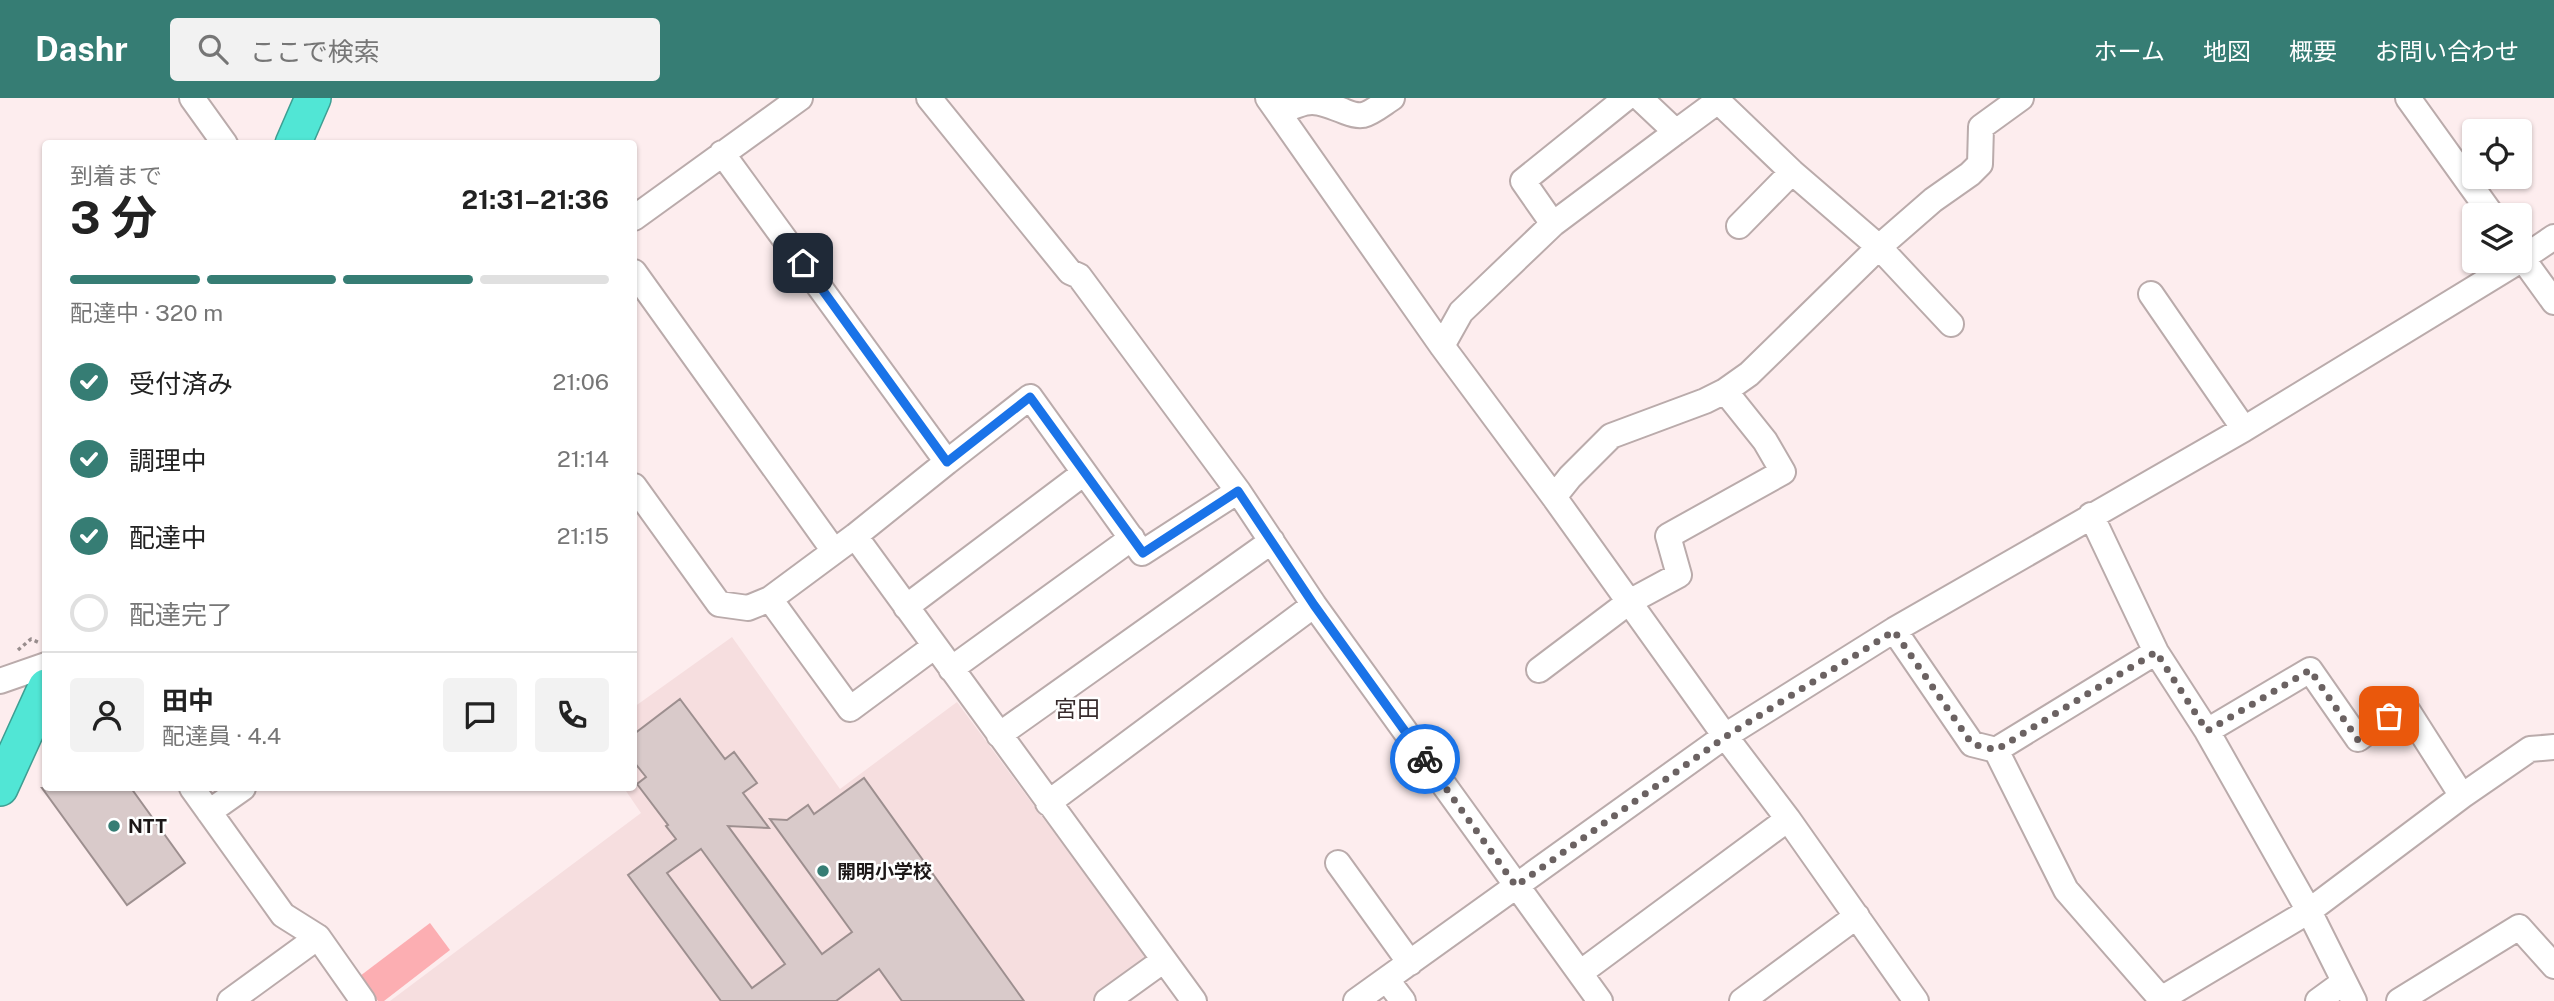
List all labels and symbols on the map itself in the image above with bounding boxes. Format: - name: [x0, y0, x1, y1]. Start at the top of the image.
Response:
- pin: [773, 233, 833, 293]
- pin: [2359, 686, 2419, 746]
- district label: 宮田: [1054, 695, 1100, 722]
- courier: [1390, 724, 1460, 794]
- place label: NTT: [128, 815, 167, 837]
- marker: NTT: [106, 818, 122, 834]
- place label: 開明小学校: [837, 860, 932, 882]
- marker: 開明小学校: [815, 863, 831, 879]

